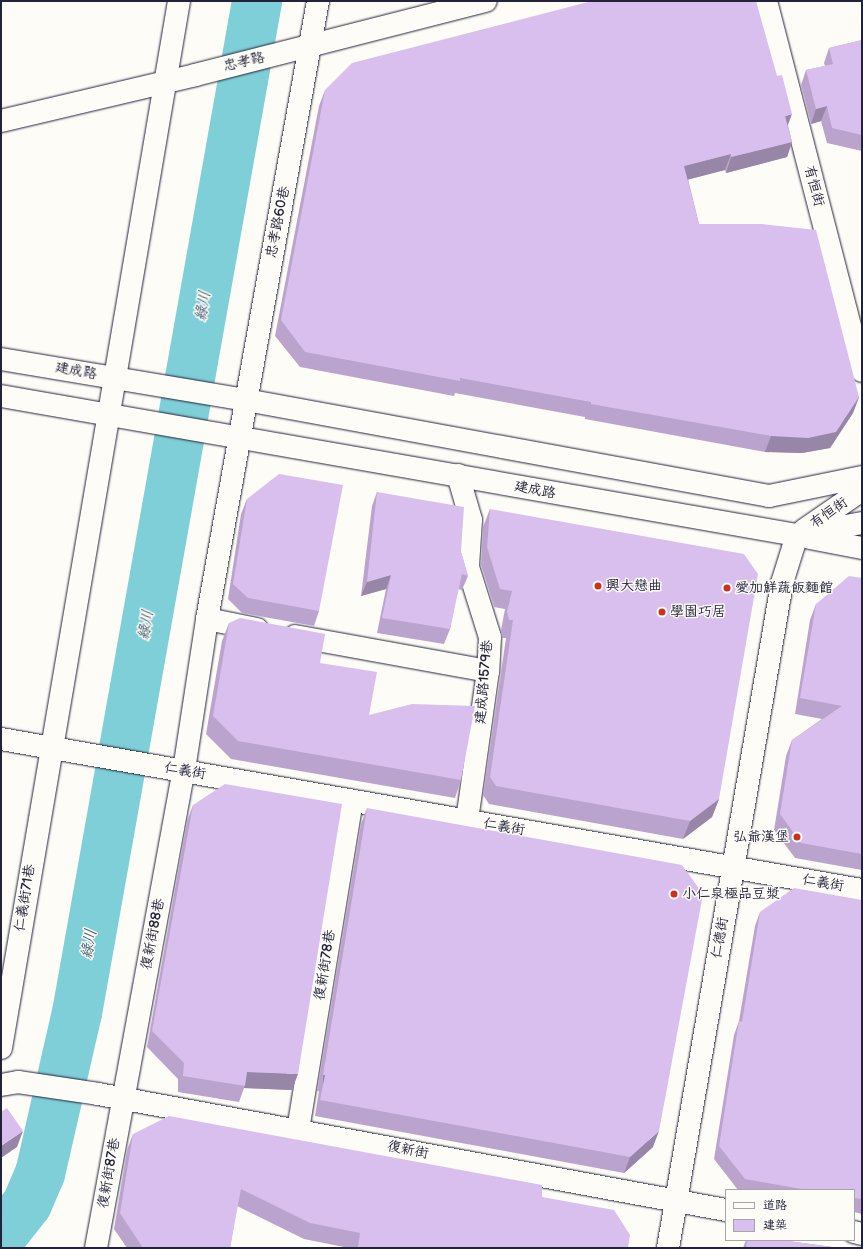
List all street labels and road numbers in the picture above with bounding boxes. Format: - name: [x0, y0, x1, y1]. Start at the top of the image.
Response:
- street label: 忠孝路: [222, 49, 266, 75]
- street label: 有恒街: [800, 164, 828, 208]
- street label: 忠孝路60巷: [263, 185, 293, 259]
- street label: 建成路: [54, 359, 98, 383]
- street label: 建成路: [513, 478, 557, 502]
- street label: 有恒街: [807, 494, 851, 532]
- street label: 建成路1579巷: [472, 639, 496, 725]
- street label: 仁義街: [163, 759, 207, 783]
- street label: 仁義街: [482, 815, 526, 839]
- street label: 仁義街71巷: [11, 863, 39, 933]
- street label: 仁義街: [801, 871, 845, 895]
- street label: 復新街88巷: [138, 897, 168, 971]
- street label: 仁德街: [708, 916, 732, 960]
- street label: 復新街78巷: [311, 929, 339, 1001]
- street label: 復新街87巷: [95, 1137, 123, 1209]
- street label: 復新街: [386, 1138, 430, 1162]

